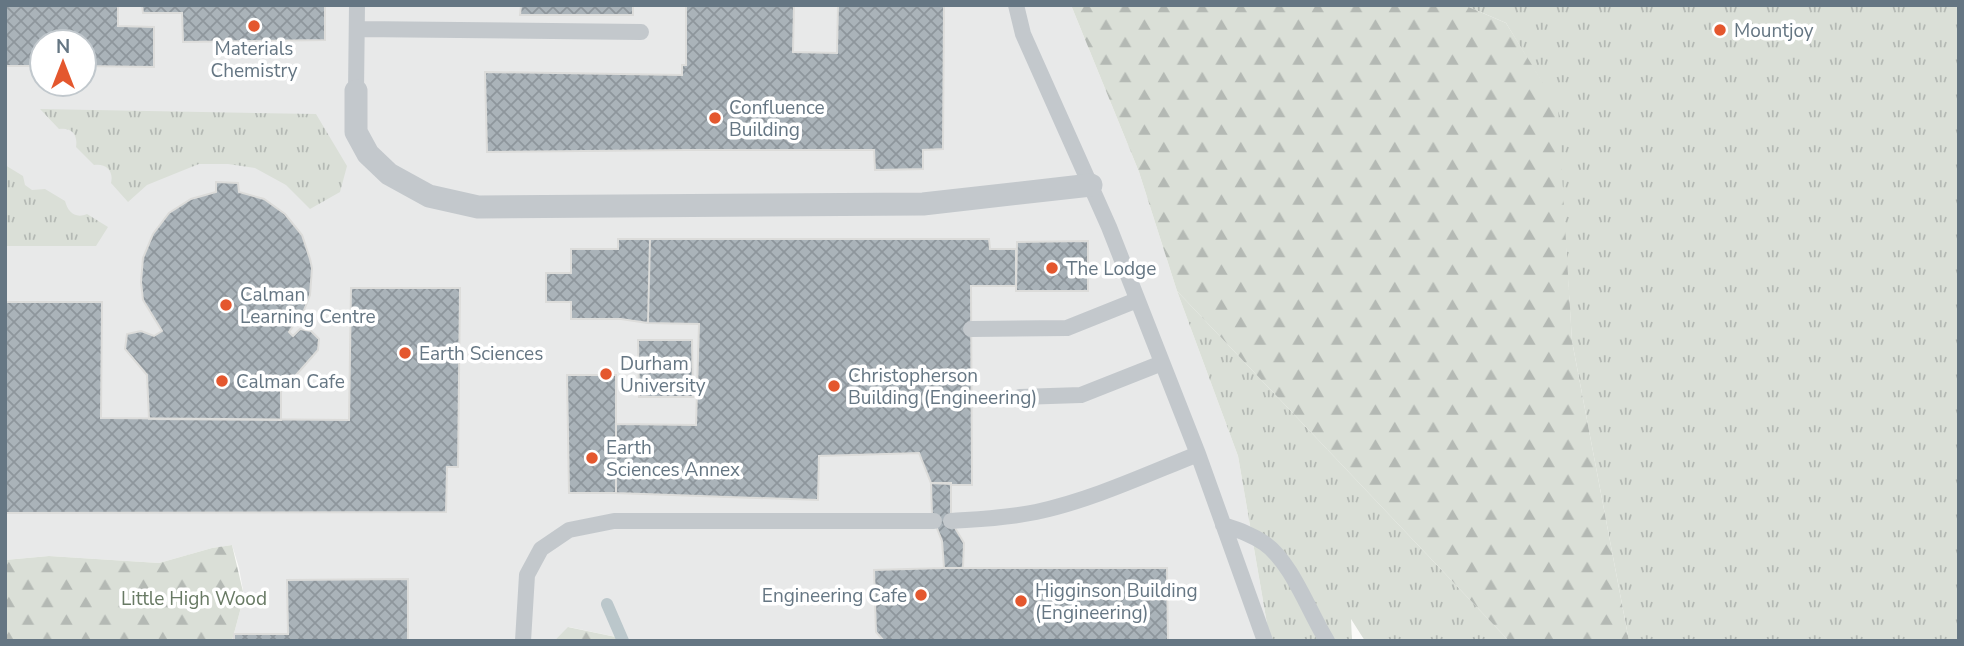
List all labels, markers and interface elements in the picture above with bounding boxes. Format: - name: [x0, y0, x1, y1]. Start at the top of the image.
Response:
- marker: Materials Chemistry: [246, 18, 262, 34]
- place label: Mountjoy: [1734, 18, 1814, 44]
- marker: Mountjoy: [1712, 22, 1728, 38]
- north arrow: [28, 28, 98, 98]
- text: N: [56, 34, 70, 60]
- place label: Materials Chemistry: [210, 36, 298, 84]
- place label: Confluence Building: [729, 95, 825, 143]
- marker: Confluence Building: [707, 110, 723, 126]
- place label: The Lodge: [1066, 256, 1156, 282]
- marker: The Lodge: [1044, 260, 1060, 276]
- place label: Calman Learning Centre: [240, 282, 376, 330]
- marker: Calman Learning Centre: [218, 297, 234, 313]
- place label: Earth Sciences: [419, 341, 543, 367]
- marker: Earth Sciences: [397, 345, 413, 361]
- place label: Durham University: [620, 351, 706, 399]
- place label: Christopherson Building (Engineering): [848, 363, 1037, 411]
- marker: Durham University: [598, 366, 614, 382]
- place label: Calman Cafe: [236, 369, 345, 395]
- marker: Calman Cafe: [214, 373, 230, 389]
- marker: Christopherson Building (Engineering): [826, 378, 842, 394]
- place label: Earth Sciences Annex: [606, 435, 740, 483]
- marker: Earth Sciences Annex: [584, 450, 600, 466]
- place label: Higginson Building (Engineering): [1035, 578, 1198, 626]
- place label: Engineering Cafe: [762, 583, 907, 609]
- park label: Little High Wood: [121, 586, 267, 612]
- marker: Engineering Cafe: [913, 587, 929, 603]
- marker: Higginson Building (Engineering): [1013, 593, 1029, 609]

